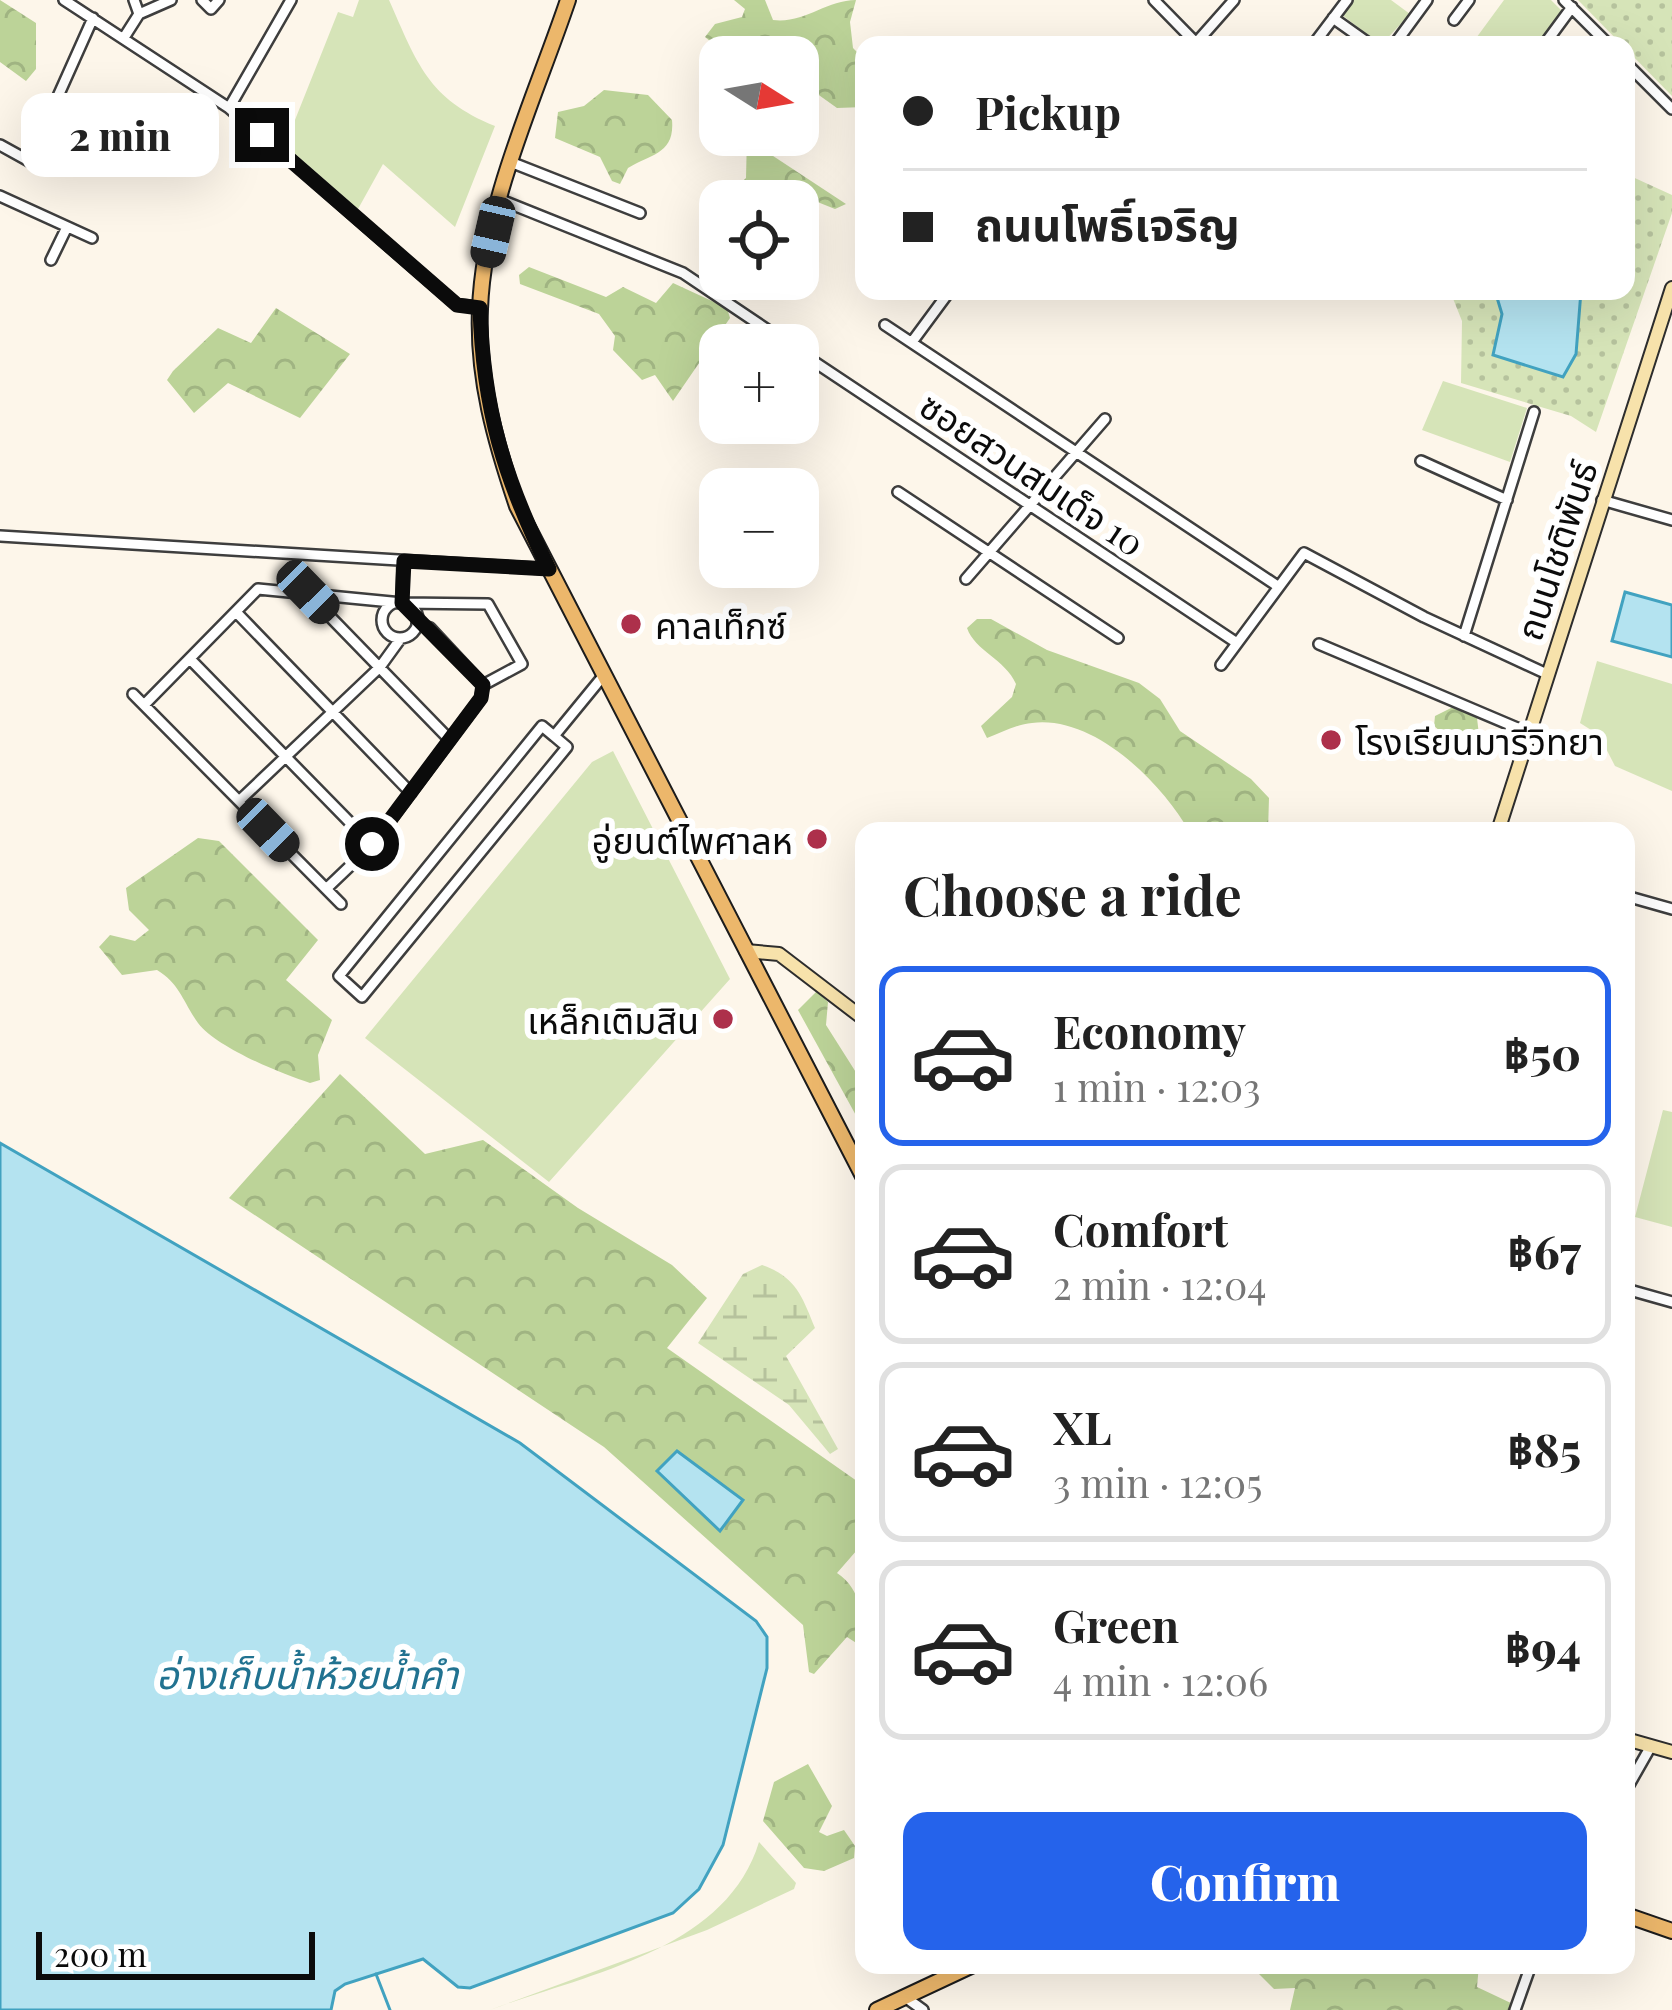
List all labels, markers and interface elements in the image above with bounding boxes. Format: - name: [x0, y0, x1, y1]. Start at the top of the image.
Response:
- north arrow: [699, 36, 819, 156]
- map controls: [699, 36, 819, 588]
- text: Pickup: [975, 81, 1121, 141]
- callout: 2 min: [22, 93, 220, 177]
- route end: [235, 108, 289, 162]
- text: 2 min: [69, 109, 171, 161]
- button: locate: [699, 180, 819, 300]
- text: ถนนโพธิ์เจริญ: [975, 192, 1240, 252]
- car: [467, 193, 519, 271]
- button: +: [699, 324, 819, 444]
- street label: ซอยสวนสมเด็จ 10: [912, 380, 1154, 566]
- street label: ถนนโชติพันธ์: [1503, 454, 1607, 646]
- button: −: [699, 468, 819, 588]
- car: [270, 554, 346, 630]
- place label: คาลเท็กซ์: [655, 600, 787, 648]
- marker: คาลเท็กซ์: [618, 611, 644, 637]
- place label: โรงเรียนมารีวิทยา: [1355, 716, 1604, 764]
- marker: โรงเรียนมารีวิทยา: [1318, 727, 1344, 753]
- car: [230, 792, 306, 868]
- place label: อู่ยนต์ไพศาลห: [592, 815, 793, 863]
- route start: [345, 817, 399, 871]
- marker: อู่ยนต์ไพศาลห: [804, 826, 830, 852]
- text: Choose a ride: [903, 858, 1242, 930]
- place label: เหล็กเติมสิน: [527, 995, 699, 1043]
- text: Economy: [1053, 1000, 1246, 1060]
- icon: car: [909, 1002, 1017, 1110]
- marker: เหล็กเติมสิน: [710, 1006, 736, 1032]
- text: ฿50: [1504, 1022, 1581, 1082]
- text: 1 min · 12:03: [1053, 1060, 1261, 1112]
- text: Comfort: [1053, 1198, 1228, 1258]
- icon: car: [909, 1200, 1017, 1308]
- text: ฿67: [1508, 1220, 1581, 1280]
- text: 2 min · 12:04: [1053, 1258, 1267, 1310]
- text: XL: [1053, 1396, 1112, 1456]
- icon: car: [909, 1398, 1017, 1506]
- text: ฿85: [1508, 1418, 1581, 1478]
- text: 3 min · 12:05: [1053, 1456, 1262, 1508]
- text: Green: [1053, 1594, 1179, 1654]
- icon: car: [909, 1596, 1017, 1704]
- text: ฿94: [1505, 1616, 1581, 1676]
- water label: อ่างเก็บน้ำห้วยน้ำคำ: [156, 1647, 460, 1699]
- text: 4 min · 12:06: [1053, 1654, 1268, 1706]
- button: Confirm: [903, 1812, 1587, 1950]
- scale bar: [36, 1926, 315, 1979]
- text: 200 m: [54, 1931, 147, 1975]

